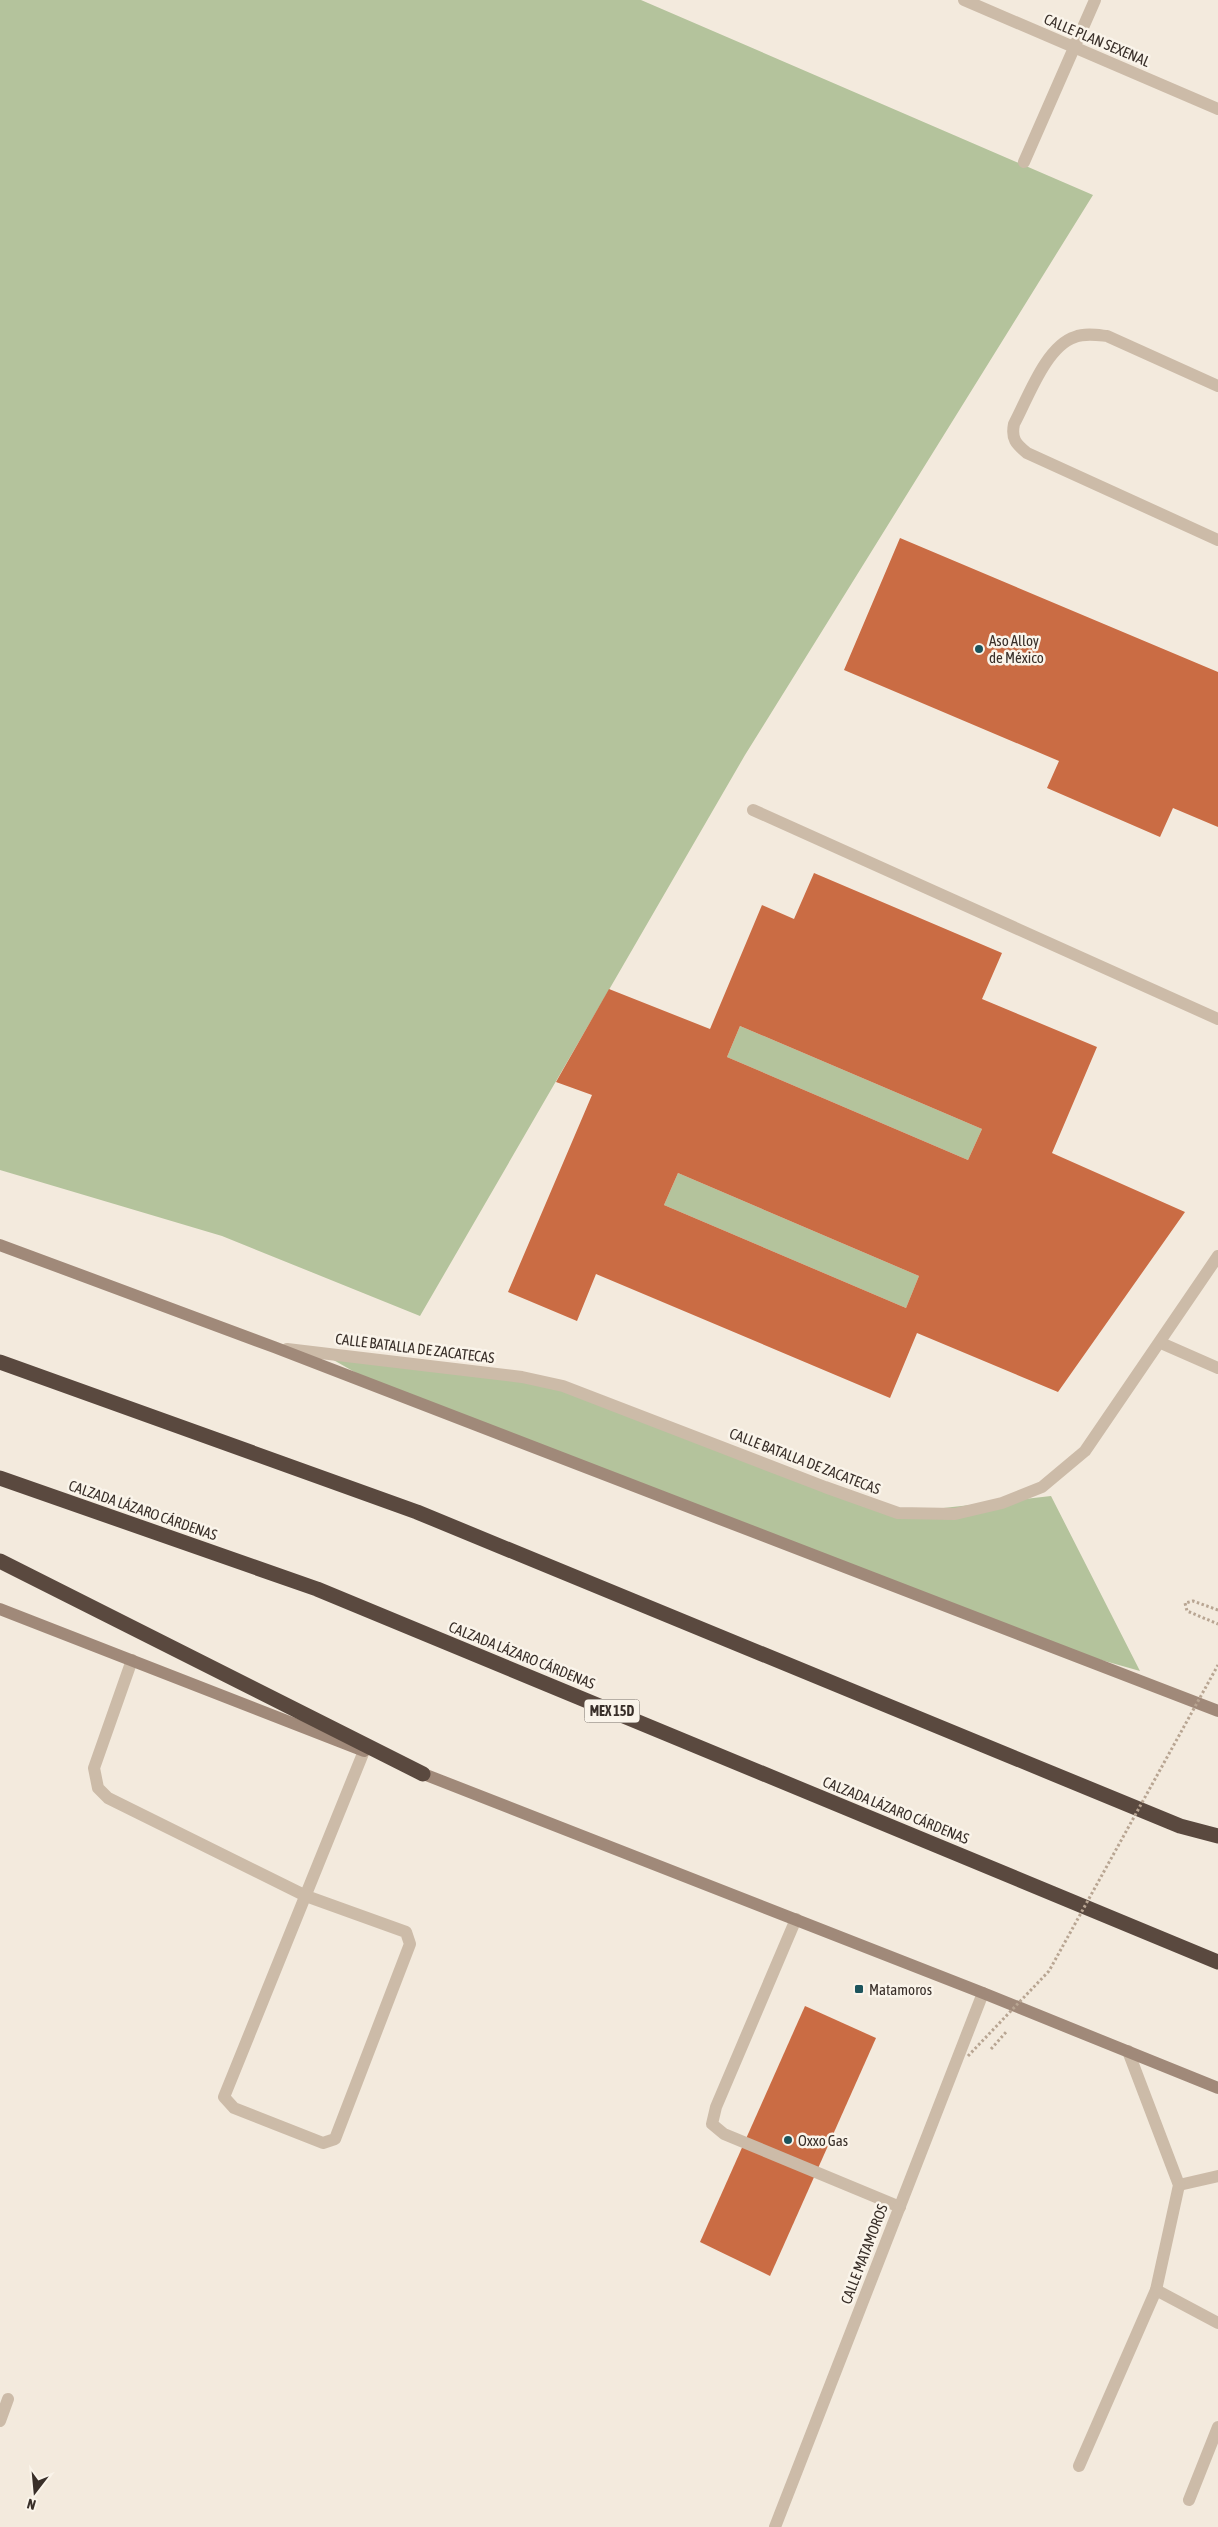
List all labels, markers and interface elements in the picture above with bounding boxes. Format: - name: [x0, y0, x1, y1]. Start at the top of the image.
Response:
- street label: CALLE PLAN SEXENAL: [1041, 10, 1153, 70]
- place label: Aso Alloy de México: [989, 632, 1044, 666]
- marker: Aso Alloy de México: [973, 643, 985, 655]
- street label: CALLE BATALLA DE ZACATECAS: [334, 1330, 496, 1366]
- street label: CALLE BATALLA DE ZACATECAS: [727, 1424, 883, 1498]
- street label: CALZADA LÁZARO CÁRDENAS: [66, 1477, 220, 1543]
- street label: CALZADA LÁZARO CÁRDENAS: [446, 1618, 598, 1692]
- road number: MEX 15D: [584, 1700, 640, 1722]
- street label: CALZADA LÁZARO CÁRDENAS: [820, 1773, 972, 1847]
- place label: Matamoros: [869, 1981, 932, 1998]
- marker: Matamoros: [853, 1983, 865, 1995]
- place label: Oxxo Gas: [798, 2132, 848, 2149]
- marker: Oxxo Gas: [782, 2134, 794, 2146]
- street label: CALLE MATAMOROS: [837, 2202, 891, 2306]
- north arrow: [10, 2467, 60, 2517]
- text: N: [25, 2496, 38, 2513]

